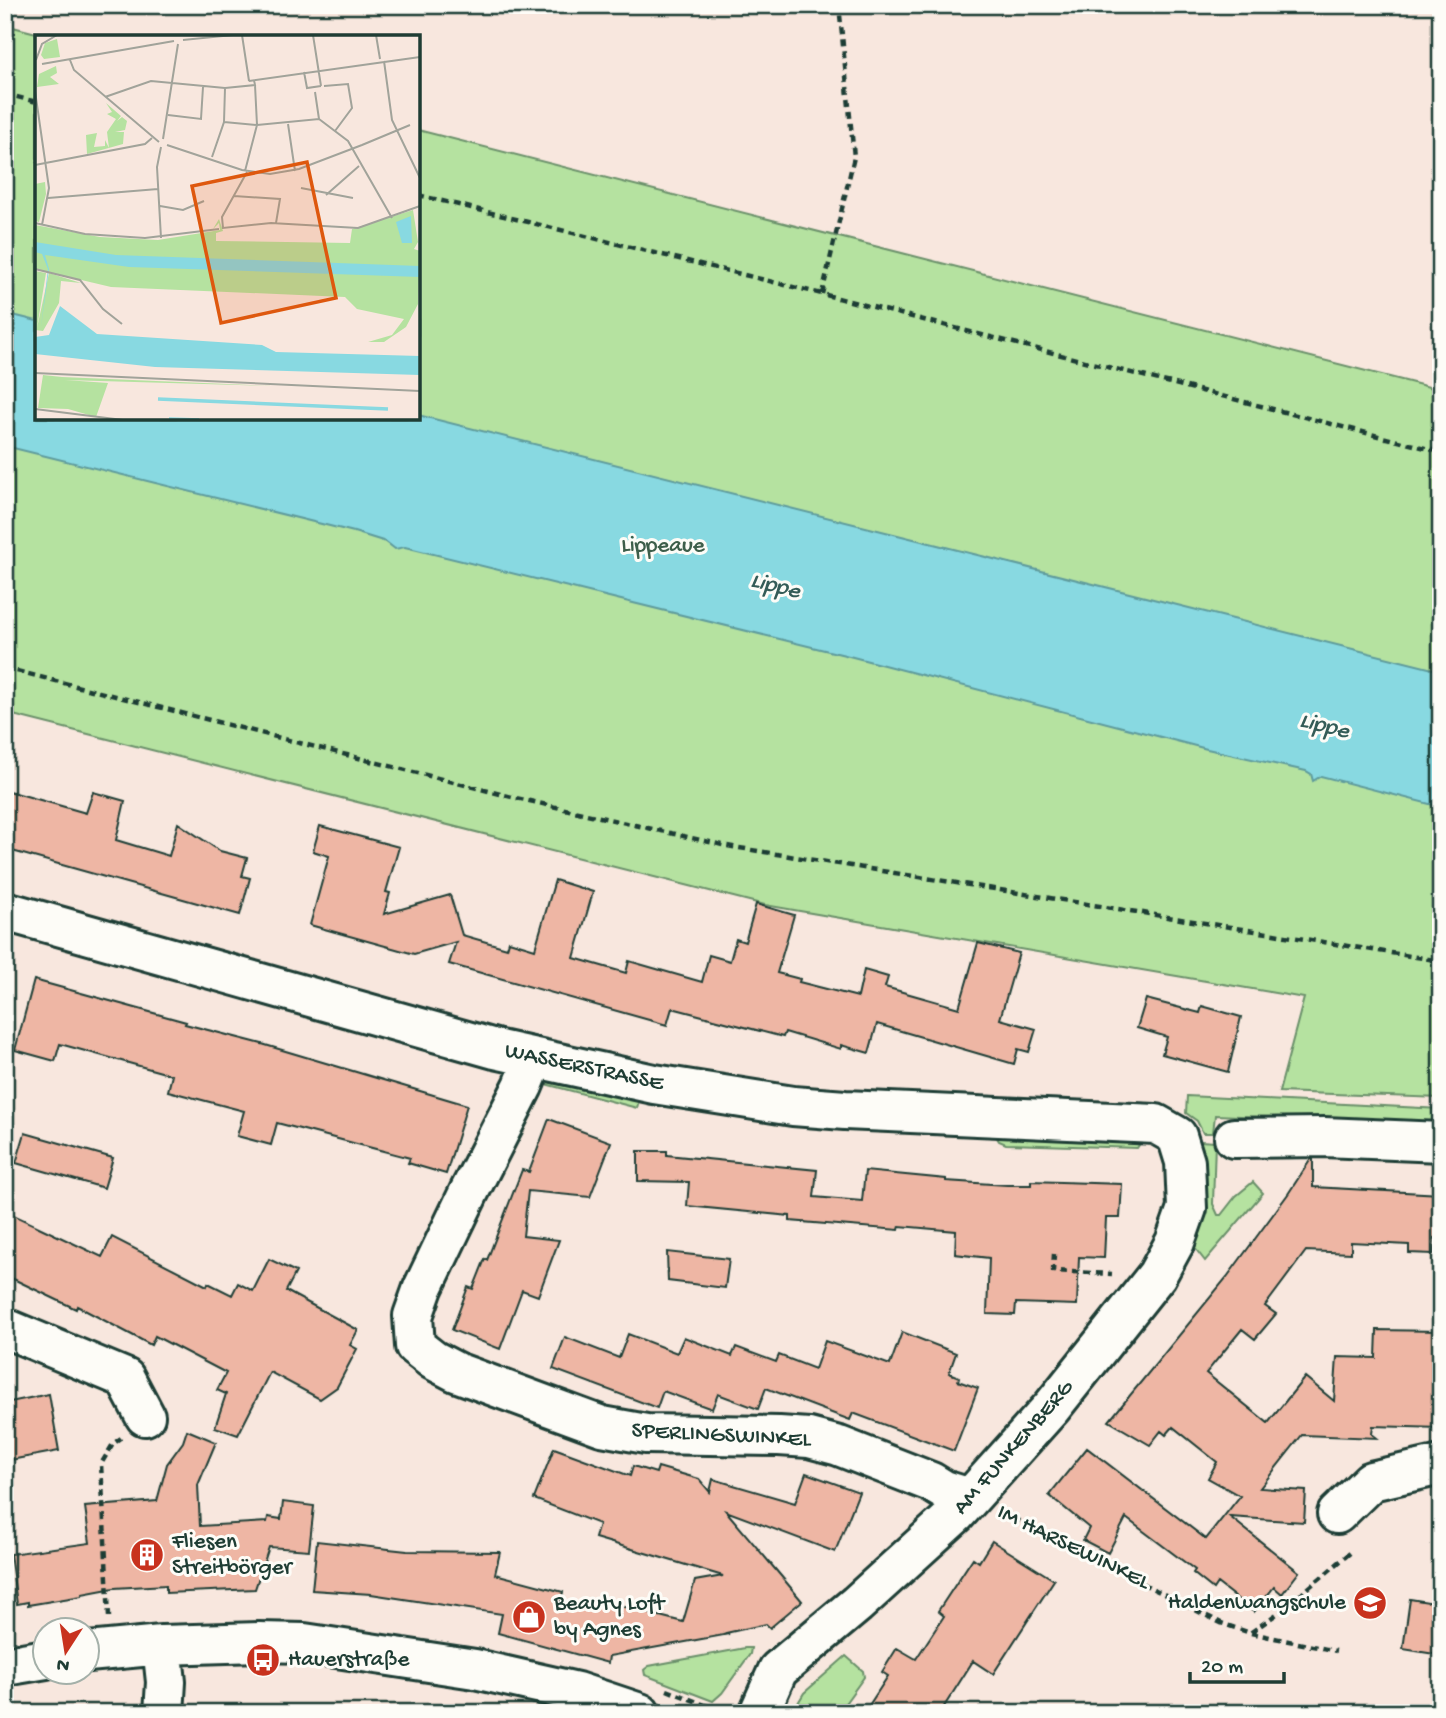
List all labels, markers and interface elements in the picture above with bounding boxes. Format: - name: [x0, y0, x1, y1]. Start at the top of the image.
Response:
- inset map: [35, 35, 420, 420]
- park label: Lippeaue: [621, 533, 706, 560]
- water label: Lippe: [747, 567, 804, 608]
- water label: Lippe: [1296, 707, 1353, 748]
- street label: WASSERSTRASSE: [502, 1038, 667, 1098]
- street label: AM FUNKENBERG: [948, 1374, 1081, 1521]
- street label: SPERLINGSWINKEL: [631, 1418, 813, 1454]
- street label: IM HARSEWINKEL: [992, 1499, 1155, 1597]
- place label: Fliesen Streitbörger: [171, 1529, 294, 1582]
- building icon: Fliesen Streitbörger: [128, 1536, 166, 1574]
- school or university icon: Haldenwangschule: [1351, 1584, 1389, 1622]
- place label: Haldenwangschule: [1168, 1590, 1347, 1617]
- place label: Beauty Loft by Agnes: [553, 1591, 666, 1644]
- shop icon: Beauty Loft by Agnes: [510, 1598, 548, 1636]
- north arrow: [32, 1616, 102, 1686]
- bus stop icon: Hauerstraße: [244, 1641, 282, 1679]
- scale bar: [1190, 1641, 1285, 1685]
- place label: Hauerstraße: [288, 1647, 410, 1674]
- text: N: [55, 1652, 72, 1677]
- text: 20 m: [1201, 1656, 1243, 1681]

